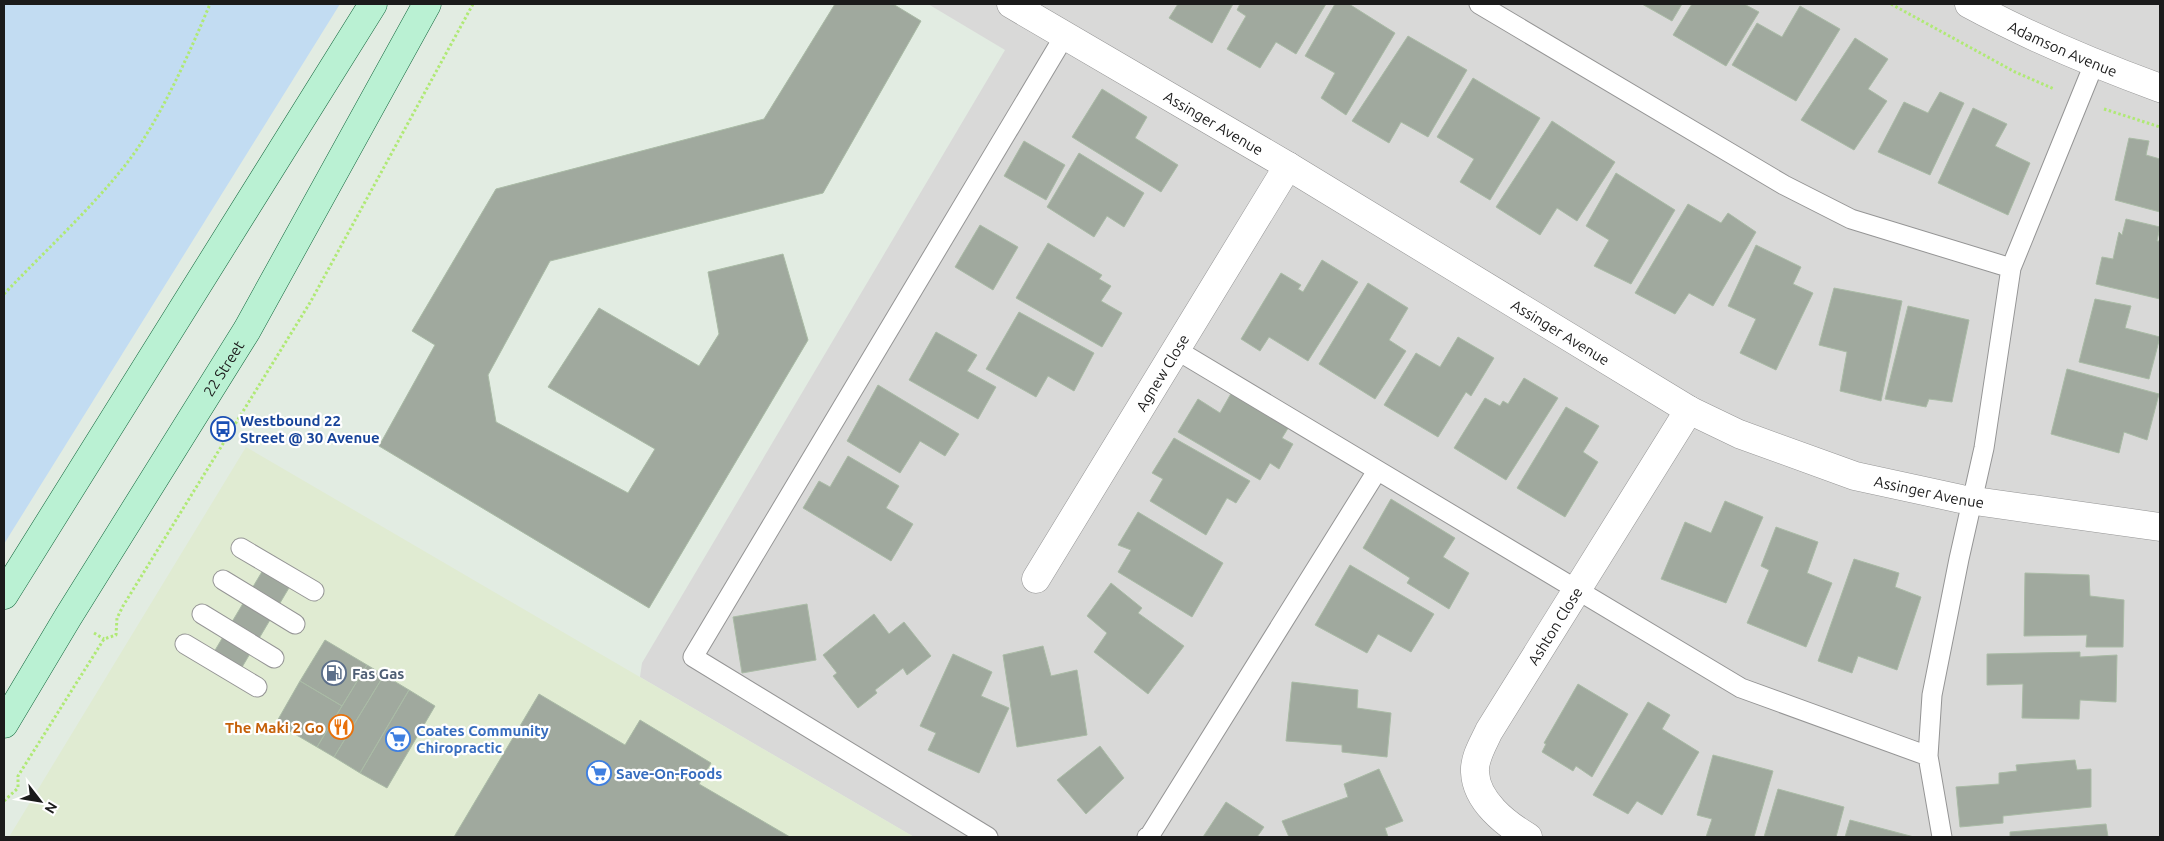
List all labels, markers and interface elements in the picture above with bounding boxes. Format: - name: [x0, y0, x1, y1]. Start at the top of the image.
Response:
- street label: Adamson Avenue: [2006, 17, 2120, 80]
- street label: Assinger Avenue: [1161, 87, 1266, 158]
- street label: Assinger Avenue: [1508, 296, 1613, 368]
- street label: Agnew Close: [1132, 331, 1192, 414]
- street label: 22 Street: [200, 337, 247, 399]
- place label: Westbound 22 Street @ 30 Avenue: [240, 412, 380, 446]
- bus stop icon: Westbound 22 Street @ 30 Avenue: [210, 416, 236, 442]
- street label: Assinger Avenue: [1873, 472, 1985, 511]
- street label: Ashton Close: [1524, 584, 1585, 668]
- fuel station icon: Fas Gas: [321, 660, 347, 686]
- place label: Fas Gas: [352, 665, 404, 682]
- restaurant icon: The Maki 2 Go: [328, 714, 354, 740]
- place label: The Maki 2 Go: [225, 719, 324, 736]
- place label: Coates Community Chiropractic: [416, 722, 549, 756]
- supermarket icon: Coates Community Chiropractic: [385, 726, 411, 752]
- supermarket icon: Save-On-Foods: [586, 760, 612, 786]
- place label: Save-On-Foods: [616, 765, 722, 782]
- north arrow: [15, 776, 65, 826]
- text: N: [42, 799, 61, 816]

